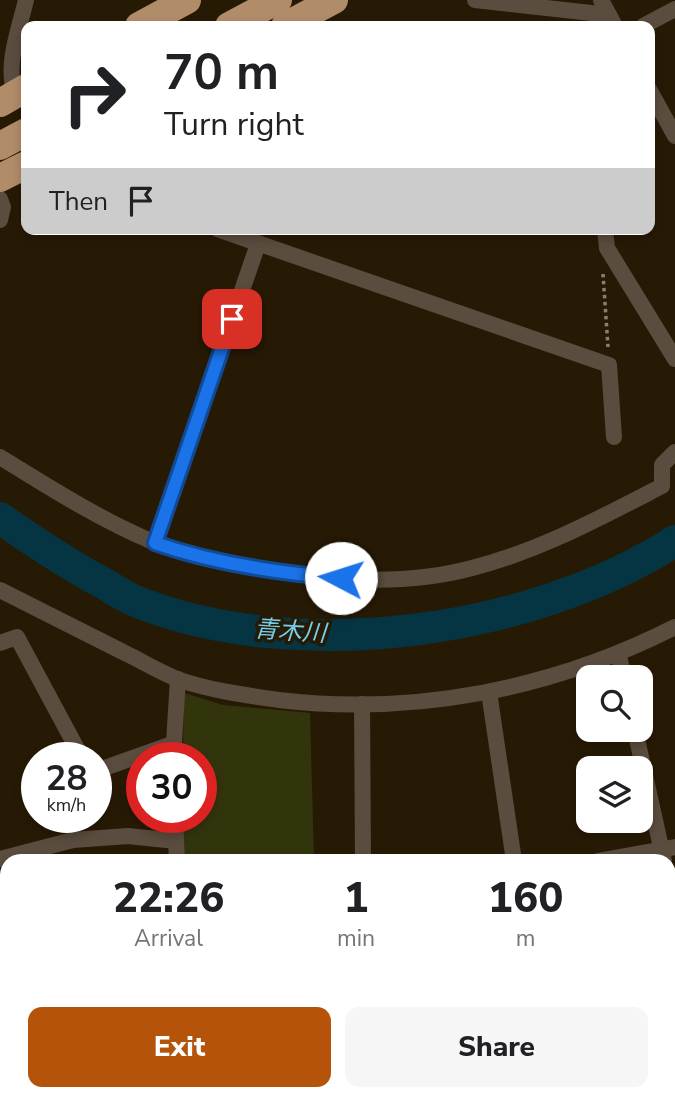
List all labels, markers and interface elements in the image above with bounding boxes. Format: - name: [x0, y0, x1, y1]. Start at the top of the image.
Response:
- text: 70 m: [164, 39, 279, 106]
- icon: right: [49, 49, 140, 140]
- text: Turn right: [164, 103, 304, 146]
- icon: arrive: [122, 182, 160, 220]
- text: Then: [49, 184, 108, 219]
- pin: [202, 289, 262, 349]
- icon: arrive: [213, 300, 251, 338]
- position arrow: [304, 541, 378, 615]
- water label: 青木川: [253, 613, 330, 650]
- map controls: [576, 665, 653, 833]
- button: search: [576, 665, 653, 742]
- speed limit sign: 30: [126, 742, 217, 833]
- text: 28: [45, 755, 88, 802]
- button: layers: [576, 756, 653, 833]
- text: km/h: [47, 793, 86, 817]
- text: 22:26: [113, 870, 224, 927]
- text: 1: [343, 870, 369, 927]
- text: 160: [488, 870, 563, 927]
- text: Arrival: [134, 923, 203, 954]
- text: min: [337, 923, 375, 954]
- text: m: [516, 923, 535, 954]
- button: Exit: [28, 1007, 331, 1087]
- button: Share: [345, 1007, 648, 1087]

